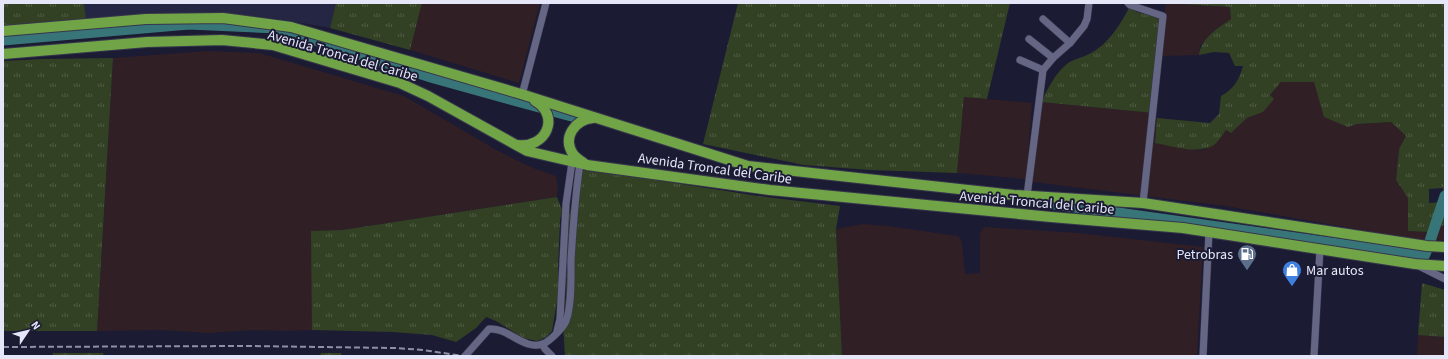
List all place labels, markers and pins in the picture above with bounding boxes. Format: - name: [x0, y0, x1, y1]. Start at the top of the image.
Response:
- fuel station icon: Petrobras: [1236, 243, 1258, 271]
- place label: Petrobras: [1176, 245, 1233, 265]
- shop icon: Mar autos: [1281, 259, 1303, 287]
- place label: Mar autos: [1306, 261, 1364, 281]

